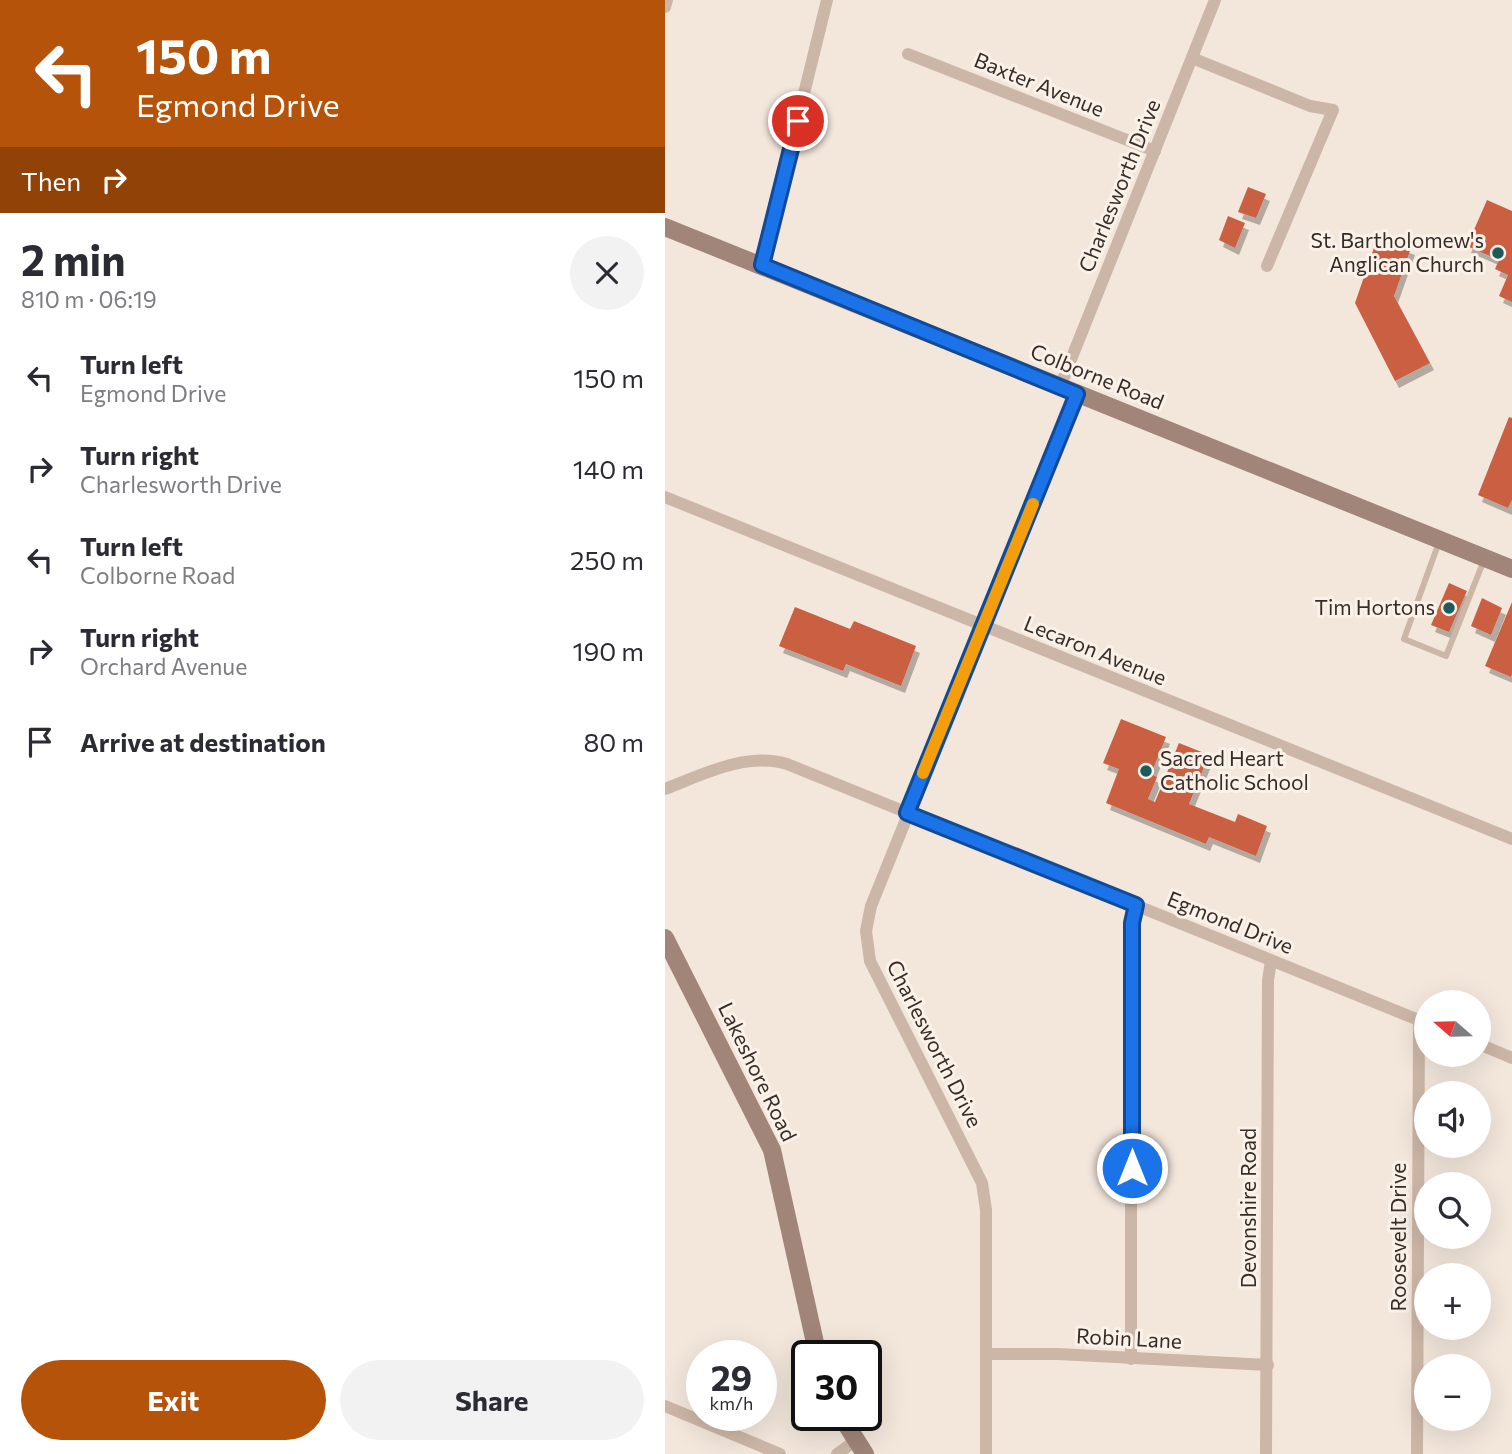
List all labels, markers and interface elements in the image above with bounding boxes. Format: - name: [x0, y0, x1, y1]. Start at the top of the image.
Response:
- text: 150 m: [136, 24, 271, 84]
- icon: left: [21, 28, 112, 119]
- street label: Baxter Avenue: [971, 46, 1108, 121]
- text: Egmond Drive: [136, 84, 340, 124]
- pin: [768, 91, 828, 151]
- street label: Charlesworth Drive: [1072, 95, 1165, 276]
- icon: arrive: [779, 102, 817, 140]
- icon: right: [95, 161, 133, 199]
- text: Then: [21, 165, 81, 196]
- place label: St. Bartholomew's Anglican Church: [1311, 227, 1484, 276]
- text: 2 min: [21, 233, 126, 285]
- button: close: [570, 236, 644, 310]
- marker: St. Bartholomew's Anglican Church: [1490, 245, 1506, 261]
- text: 810 m · 06:19: [21, 285, 157, 313]
- street label: Colborne Road: [1027, 337, 1168, 414]
- text: Turn left: [80, 348, 183, 379]
- icon: left: [21, 359, 59, 397]
- text: 150 m: [573, 362, 644, 393]
- text: Egmond Drive: [80, 379, 226, 407]
- text: Turn right: [80, 439, 199, 470]
- icon: right: [21, 450, 59, 488]
- text: 140 m: [573, 453, 644, 484]
- text: Charlesworth Drive: [80, 470, 282, 498]
- text: Turn left: [80, 530, 183, 561]
- icon: left: [21, 541, 59, 579]
- text: 250 m: [570, 544, 644, 575]
- text: Colborne Road: [80, 561, 235, 589]
- place label: Tim Hortons: [1315, 594, 1435, 619]
- marker: Tim Hortons: [1441, 600, 1457, 616]
- street label: Lecaron Avenue: [1021, 610, 1170, 690]
- text: Turn right: [80, 621, 199, 652]
- icon: right: [21, 632, 59, 670]
- text: 190 m: [572, 635, 644, 666]
- text: Orchard Avenue: [80, 652, 247, 680]
- icon: arrive: [21, 723, 59, 761]
- text: Arrive at destination: [80, 726, 326, 757]
- text: 80 m: [584, 726, 644, 757]
- place label: Sacred Heart Catholic School: [1160, 745, 1309, 794]
- marker: Sacred Heart Catholic School: [1138, 763, 1154, 779]
- street label: Egmond Drive: [1164, 885, 1297, 958]
- street label: Charlesworth Drive: [882, 956, 988, 1131]
- north arrow: [1414, 990, 1491, 1068]
- map controls: [1414, 990, 1491, 1431]
- street label: Lakeshore Road: [714, 998, 803, 1145]
- button: sound: [1414, 1081, 1491, 1158]
- street label: Devonshire Road: [1235, 1128, 1260, 1288]
- position arrow: [1095, 1131, 1169, 1205]
- street label: Roosevelt Drive: [1385, 1163, 1410, 1311]
- button: search: [1414, 1172, 1491, 1249]
- button: +: [1414, 1263, 1491, 1340]
- street label: Robin Lane: [1076, 1322, 1183, 1353]
- speed limit sign: 30: [791, 1340, 882, 1431]
- button: −: [1414, 1354, 1491, 1431]
- text: 29: [711, 1355, 752, 1398]
- button: Exit: [21, 1360, 326, 1440]
- button: Share: [340, 1360, 644, 1440]
- text: km/h: [710, 1392, 753, 1414]

